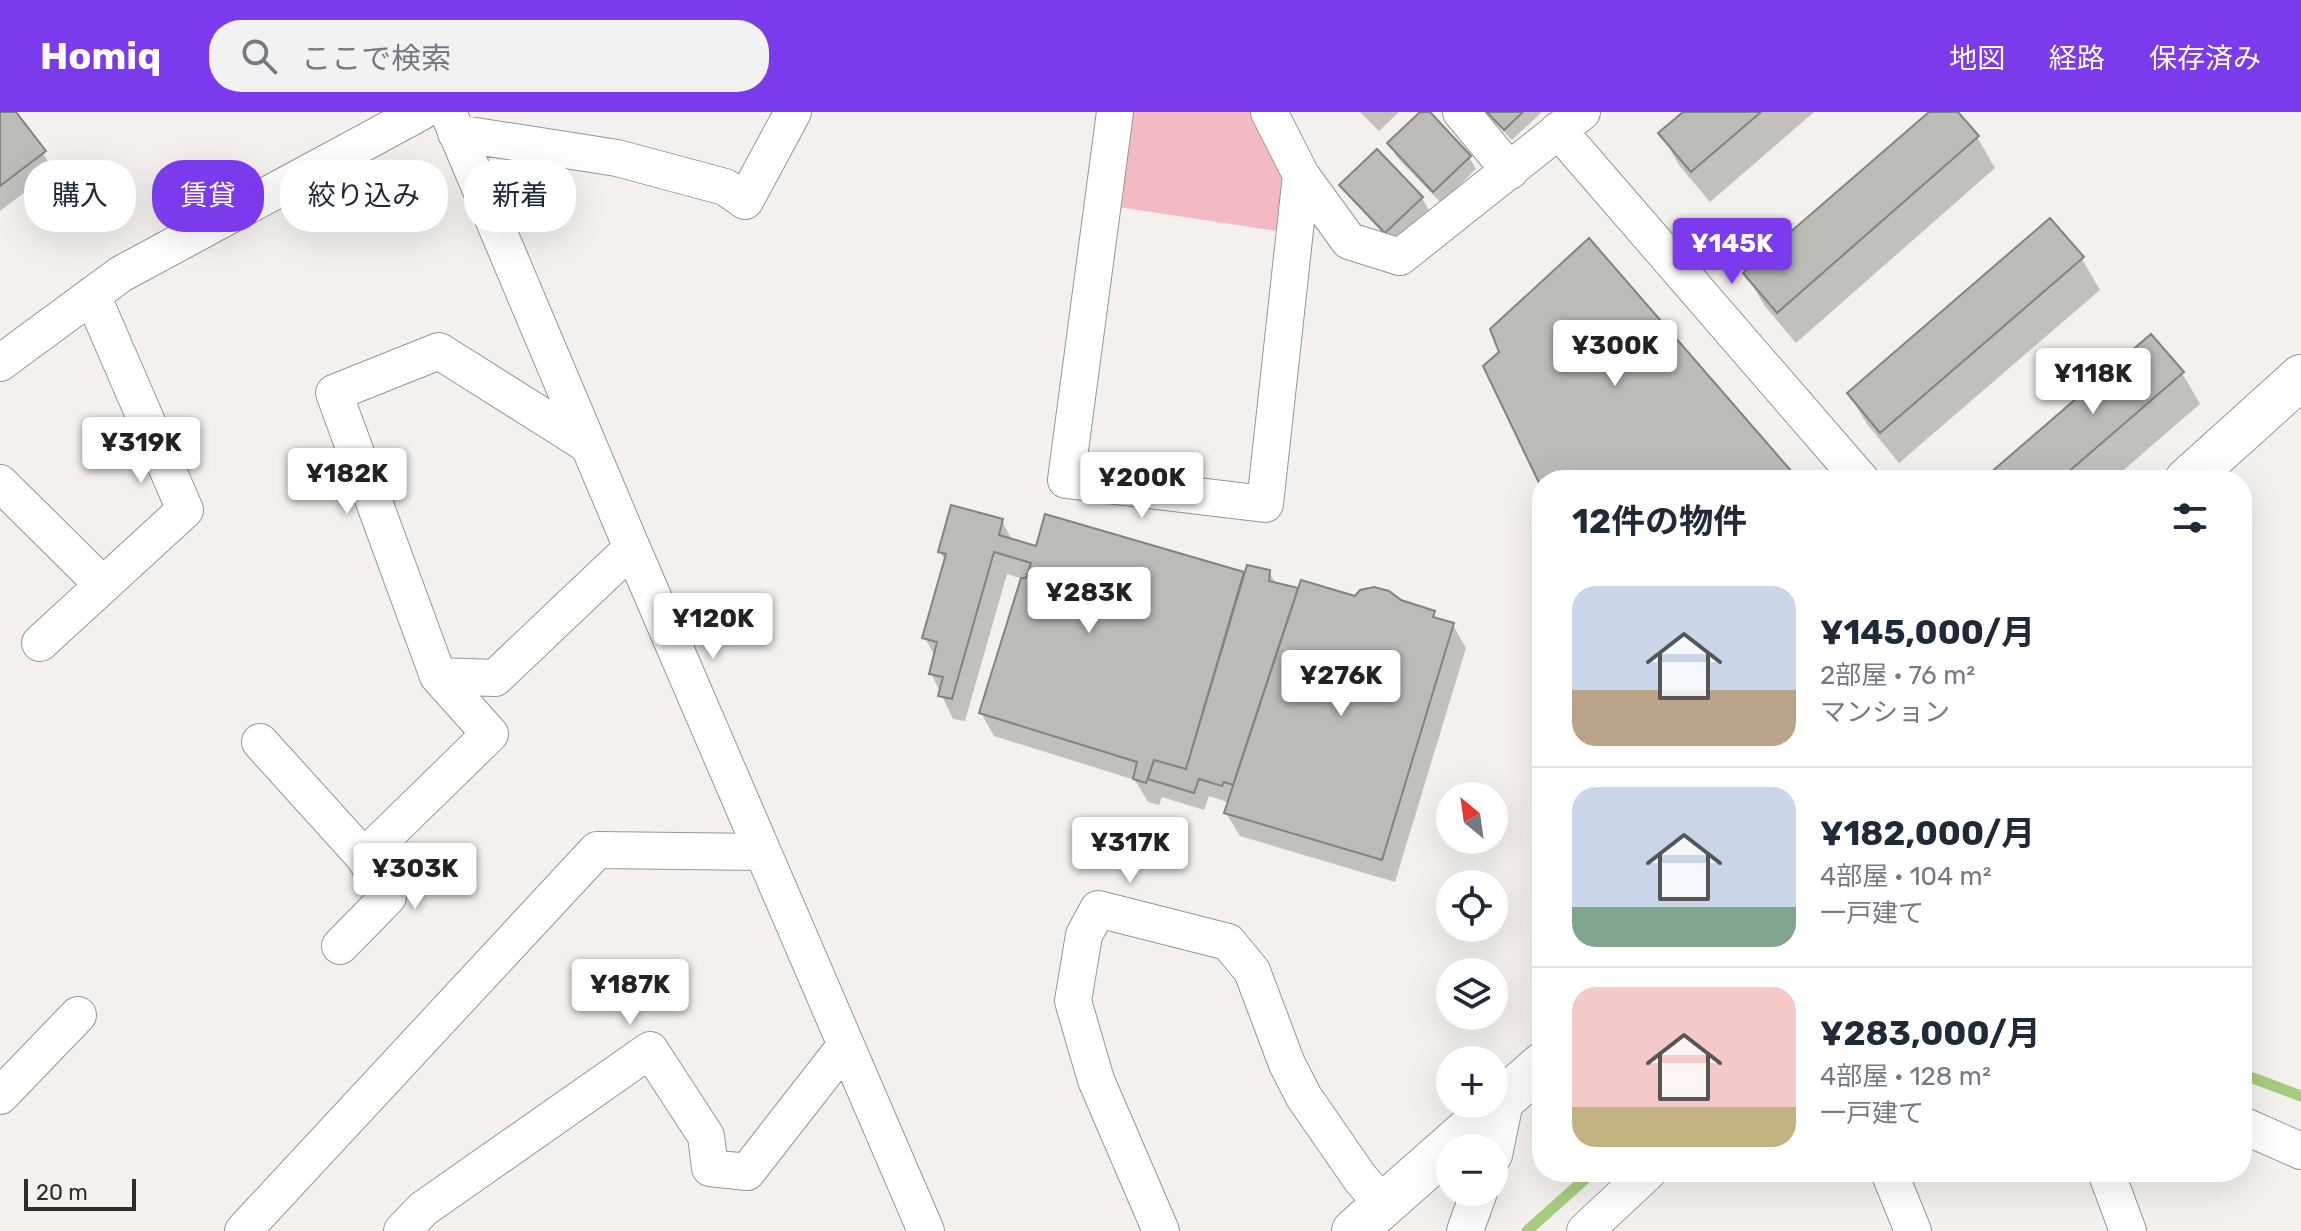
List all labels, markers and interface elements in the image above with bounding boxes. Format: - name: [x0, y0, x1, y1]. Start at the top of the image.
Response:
- search box: [209, 20, 769, 92]
- text: Homiq: [40, 33, 161, 79]
- icon: search: [237, 34, 281, 78]
- text: ここで検索: [301, 41, 451, 77]
- text: 地図: [1949, 42, 2005, 75]
- text: 経路: [2049, 42, 2105, 75]
- text: 保存済み: [2149, 42, 2261, 75]
- chip: 購入: [24, 160, 136, 232]
- chip: 賃貸: [152, 160, 264, 232]
- chip: 絞り込み: [280, 160, 448, 232]
- chip: 新着: [464, 160, 576, 232]
- pin: ¥145K: [1676, 218, 1788, 286]
- text: ¥145K: [1691, 228, 1773, 259]
- pin: ¥300K: [1559, 320, 1671, 388]
- text: ¥300K: [1571, 330, 1659, 361]
- pin: ¥118K: [2037, 348, 2149, 416]
- text: ¥118K: [2054, 358, 2132, 389]
- pin: ¥319K: [85, 417, 197, 485]
- text: ¥319K: [100, 427, 182, 458]
- pin: ¥182K: [291, 448, 403, 516]
- pin: ¥200K: [1086, 452, 1198, 520]
- text: ¥182K: [306, 458, 388, 489]
- text: ¥200K: [1098, 462, 1186, 493]
- icon: filters: [2168, 496, 2212, 540]
- text: 12件の物件: [1572, 501, 1747, 542]
- pin: ¥283K: [1033, 567, 1145, 635]
- text: ¥283K: [1046, 577, 1132, 608]
- pin: ¥120K: [657, 593, 769, 661]
- text: ¥120K: [672, 603, 754, 634]
- text: ¥145,000/月: [1820, 612, 2035, 653]
- icon: home: [1636, 618, 1732, 714]
- pin: ¥276K: [1285, 650, 1397, 718]
- text: ¥276K: [1299, 660, 1383, 691]
- text: 2部屋 · 76 m²: [1820, 660, 1975, 691]
- text: マンション: [1820, 697, 1950, 728]
- north arrow: [1436, 782, 1508, 854]
- map controls: [1436, 782, 1508, 1206]
- text: ¥182,000/月: [1820, 813, 2035, 854]
- pin: ¥317K: [1074, 817, 1186, 885]
- icon: home: [1636, 819, 1732, 915]
- text: ¥317K: [1090, 827, 1170, 858]
- pin: ¥303K: [359, 843, 471, 911]
- text: ¥303K: [371, 853, 459, 884]
- text: 4部屋 · 104 m²: [1820, 861, 1992, 892]
- button: locate: [1436, 870, 1508, 942]
- text: 一戸建て: [1820, 898, 1924, 929]
- button: layers: [1436, 958, 1508, 1030]
- pin: ¥187K: [574, 959, 686, 1027]
- text: ¥187K: [590, 969, 670, 1000]
- text: ¥283,000/月: [1820, 1013, 2041, 1054]
- icon: home: [1636, 1019, 1732, 1115]
- button: +: [1436, 1046, 1508, 1118]
- text: 4部屋 · 128 m²: [1820, 1061, 1991, 1092]
- text: 一戸建て: [1820, 1098, 1924, 1129]
- button: −: [1436, 1134, 1508, 1206]
- scale bar: [24, 1175, 136, 1211]
- text: 20 m: [36, 1179, 88, 1206]

